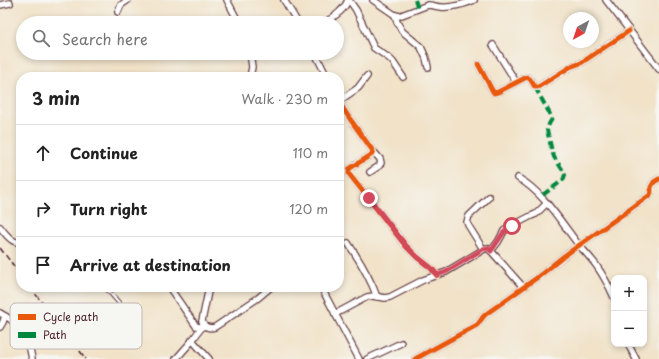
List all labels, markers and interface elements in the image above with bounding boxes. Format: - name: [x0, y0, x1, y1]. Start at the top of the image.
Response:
- north arrow: [563, 12, 599, 48]
- search box: [16, 16, 344, 60]
- icon: search: [30, 27, 52, 49]
- text: Search here: [62, 27, 148, 50]
- text: 3 min: [32, 85, 80, 111]
- text: Walk · 230 m: [241, 89, 328, 108]
- text: Continue: [70, 141, 138, 164]
- icon: ahead: [32, 142, 54, 164]
- text: 110 m: [293, 143, 328, 162]
- route end: [360, 189, 378, 207]
- text: Turn right: [70, 197, 147, 220]
- icon: right: [32, 198, 54, 220]
- text: 120 m: [289, 199, 328, 218]
- route start: [503, 217, 521, 235]
- text: Arrive at destination: [70, 253, 231, 276]
- icon: arrive: [32, 254, 54, 276]
- map controls: [611, 275, 647, 347]
- button: +: [611, 275, 647, 311]
- legend: [10, 303, 142, 349]
- text: Cycle path: [43, 308, 98, 325]
- button: −: [611, 311, 647, 347]
- text: Path: [43, 326, 67, 343]

